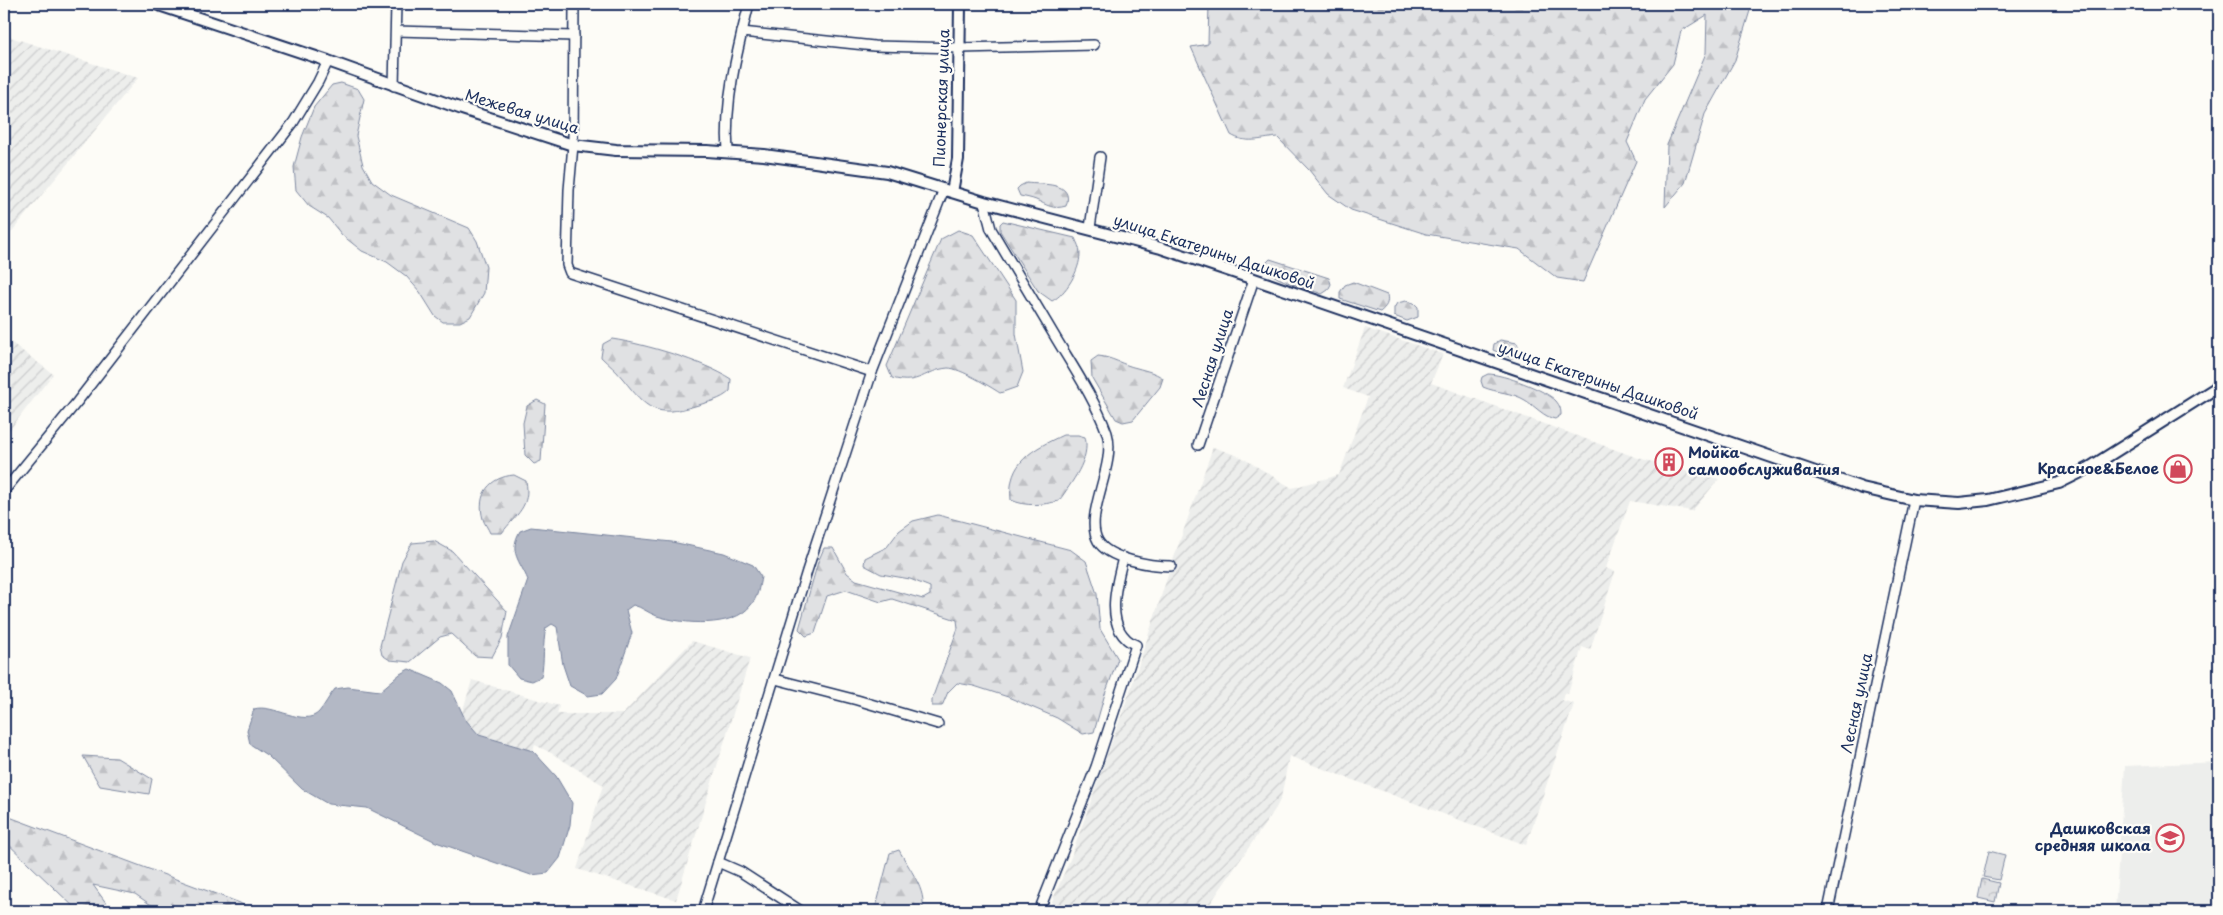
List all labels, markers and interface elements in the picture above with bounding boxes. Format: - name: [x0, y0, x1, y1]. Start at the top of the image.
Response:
- street label: Пионерская улица: [927, 28, 954, 167]
- street label: Межевая улица: [463, 82, 583, 139]
- street label: улица Екатерины Дашковой: [1111, 207, 1318, 294]
- street label: Лесная улица: [1185, 305, 1238, 410]
- street label: улица Екатерины Дашковой: [1495, 334, 1702, 425]
- place label: Мойка самообслуживания: [1688, 440, 1840, 480]
- building icon: Мойка самообслуживания: [1654, 447, 1684, 477]
- shop icon: Красное&Белое: [2163, 454, 2193, 484]
- place label: Красное&Белое: [2037, 456, 2160, 479]
- street label: Лесная улица: [1834, 650, 1877, 755]
- place label: Дашковская средняя школа: [2035, 816, 2151, 856]
- school or university icon: Дашковская средняя школа: [2155, 823, 2185, 853]

